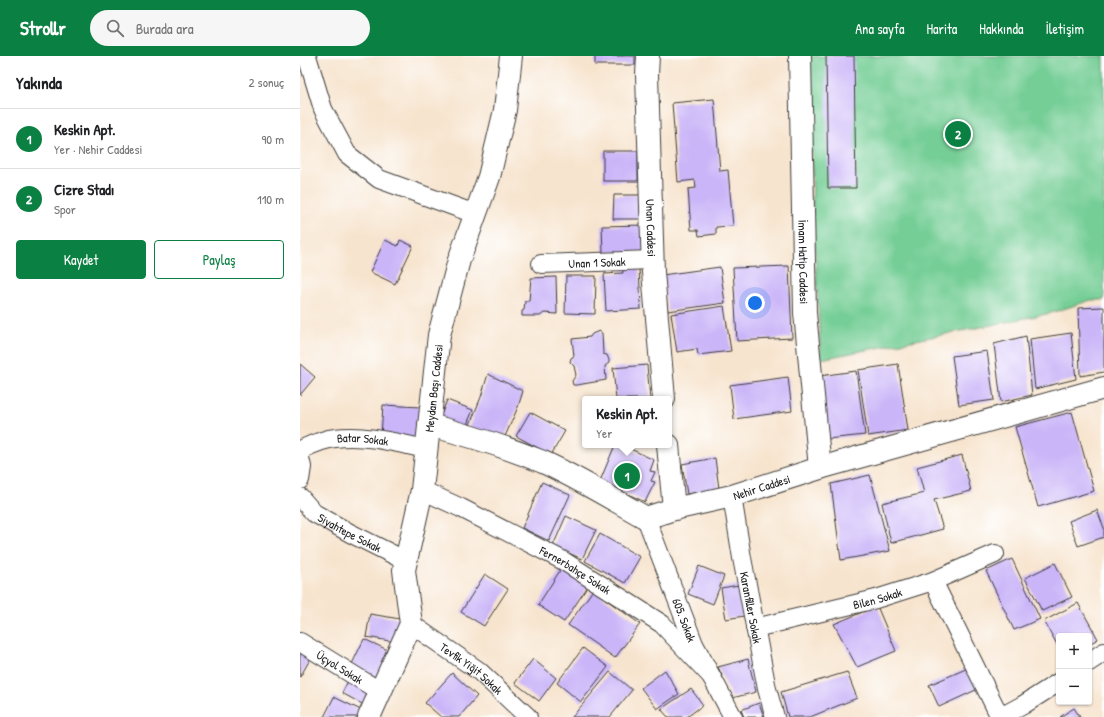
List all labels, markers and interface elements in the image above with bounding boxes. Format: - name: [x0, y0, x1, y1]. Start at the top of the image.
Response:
- search box: [90, 10, 370, 46]
- text: Strollr: [20, 15, 66, 41]
- icon: search: [104, 17, 126, 39]
- text: Burada ara: [136, 18, 194, 39]
- text: Ana sayfa: [855, 19, 904, 38]
- text: Harita: [926, 19, 957, 38]
- text: Hakkında: [979, 19, 1023, 38]
- text: İletişim: [1045, 19, 1084, 38]
- text: Yakında: [16, 71, 62, 94]
- text: 2 sonuç: [249, 73, 284, 91]
- text: Keskin Apt.: [54, 119, 116, 140]
- pin: 2: [945, 119, 971, 149]
- text: 1: [27, 130, 31, 148]
- text: 90 m: [262, 130, 284, 148]
- text: Yer · Nehir Caddesi: [54, 140, 142, 158]
- text: Cizre Stadı: [54, 179, 114, 200]
- text: 2: [26, 190, 32, 208]
- text: 110 m: [257, 190, 284, 208]
- street label: Unan Caddesi: [642, 199, 661, 257]
- text: Spor: [54, 200, 76, 218]
- street label: İmam Hatip Caddesi: [795, 220, 813, 304]
- button: Kaydet: [16, 240, 146, 279]
- button: Paylaş: [154, 240, 284, 279]
- street label: Unan 1 Sokak: [568, 252, 626, 272]
- your location: [745, 293, 765, 313]
- street label: Meydan Başı Caddesi: [420, 343, 446, 433]
- popup: [582, 396, 672, 448]
- text: Keskin Apt.: [596, 403, 658, 424]
- text: Yer: [596, 424, 612, 442]
- street label: Batar Sokak: [336, 428, 390, 449]
- pin: 1: [614, 461, 640, 491]
- street label: Nehir Caddesi: [731, 470, 792, 504]
- street label: Siyahtepe Sokak: [315, 508, 385, 556]
- street label: Fernerbahçe Sokak: [536, 541, 614, 598]
- street label: Karanfiller Sokak: [736, 570, 767, 645]
- street label: Bilen Sokak: [851, 583, 904, 613]
- street label: 605. Sokak: [669, 596, 701, 644]
- map controls: [1056, 633, 1092, 705]
- button: +: [1056, 633, 1092, 669]
- street label: Tevfik Yiğit Sokak: [437, 638, 507, 698]
- street label: Üçyol Sokak: [313, 646, 367, 688]
- button: −: [1056, 669, 1092, 705]

